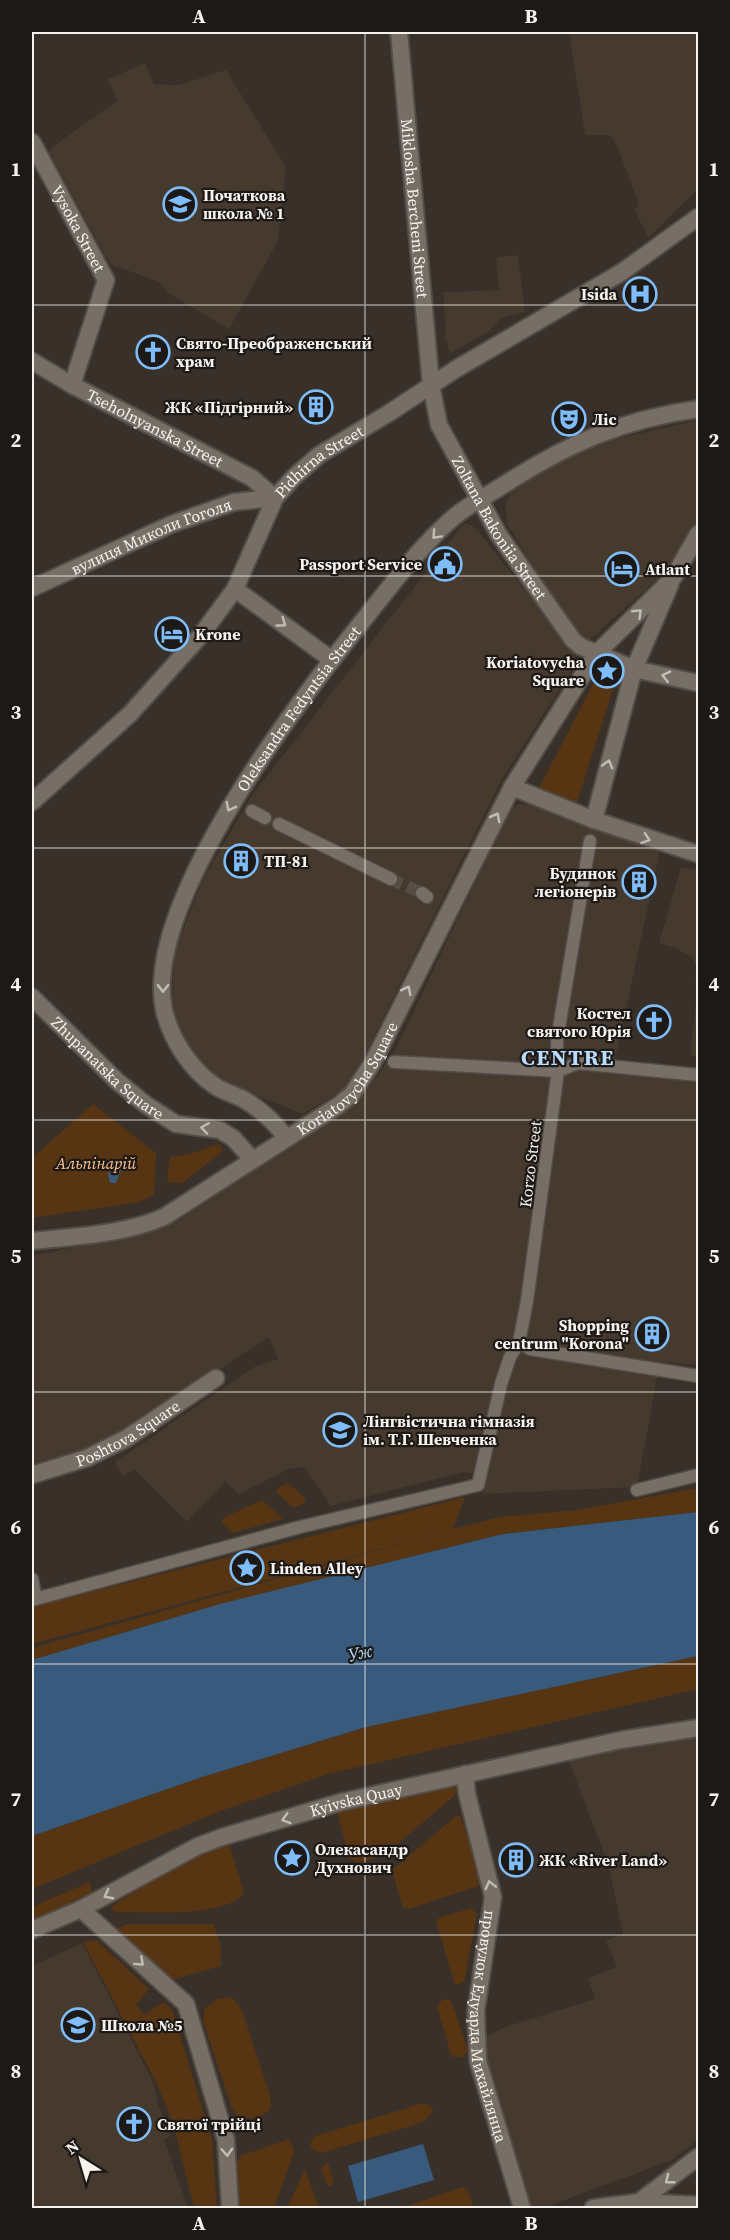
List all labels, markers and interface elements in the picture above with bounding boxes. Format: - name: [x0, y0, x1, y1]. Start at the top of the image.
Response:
- text: A: [192, 2, 206, 30]
- text: B: [524, 2, 538, 30]
- street label: Miklosha Bercheni Street: [396, 118, 434, 300]
- text: 1: [11, 155, 21, 183]
- text: 1: [709, 155, 719, 183]
- street label: Vysoka Street: [46, 181, 111, 276]
- place label: Початкова школа № 1: [203, 184, 286, 224]
- school or university icon: Початкова школа № 1: [162, 186, 198, 222]
- hospital icon: Isida: [622, 276, 658, 312]
- place label: Isida: [581, 283, 617, 305]
- place label: Свято-Преображенський храм: [176, 332, 373, 372]
- church icon: Свято-Преображенський храм: [135, 334, 171, 370]
- street label: Tseholnyanska Street: [83, 383, 228, 473]
- building icon: ЖК «Підгірний»: [298, 389, 334, 425]
- place label: ЖК «Підгірний»: [165, 396, 293, 418]
- theatre icon: Ліс: [551, 401, 587, 437]
- place label: Ліс: [592, 408, 617, 430]
- street label: Pidhirna Street: [269, 420, 368, 503]
- text: 2: [11, 426, 22, 454]
- text: 2: [709, 426, 720, 454]
- street label: Zoltana Bakoniia Street: [447, 452, 553, 605]
- street label: вулиця Миколи Гоголя: [67, 493, 234, 580]
- one-way arrow: [432, 529, 443, 539]
- public building icon: Passport Service: [427, 546, 463, 582]
- hotel icon: Atlant: [604, 551, 640, 587]
- place label: Passport Service: [299, 553, 422, 575]
- place label: Atlant: [645, 558, 690, 580]
- one-way arrow: [630, 609, 641, 620]
- hotel icon: Krone: [154, 616, 190, 652]
- one-way arrow: [275, 616, 286, 627]
- street label: Oleksandra Fedyntsia Street: [231, 621, 366, 796]
- place label: Krone: [195, 623, 241, 645]
- place label: Koriatovycha Square: [486, 651, 584, 691]
- place icon: Koriatovycha Square: [589, 653, 625, 689]
- one-way arrow: [662, 670, 672, 683]
- text: 3: [11, 698, 22, 726]
- text: 3: [709, 698, 720, 726]
- one-way arrow: [601, 759, 613, 770]
- one-way arrow: [226, 801, 237, 812]
- one-way arrow: [489, 813, 500, 823]
- one-way arrow: [640, 831, 651, 844]
- building icon: ТП-81: [223, 843, 259, 879]
- place label: ТП-81: [264, 850, 309, 872]
- place label: Будинок легіонерів: [535, 862, 617, 902]
- building icon: Будинок легіонерів: [621, 864, 657, 900]
- text: 4: [11, 970, 22, 998]
- text: 4: [709, 970, 720, 998]
- one-way arrow: [156, 984, 169, 993]
- one-way arrow: [400, 986, 412, 997]
- place label: Костел святого Юрія: [527, 1002, 631, 1042]
- church icon: Костел святого Юрія: [636, 1004, 672, 1040]
- street label: Zhupanatska Square: [47, 1011, 168, 1124]
- street label: Koriatovycha Square: [292, 1018, 403, 1140]
- district label: CENTRE: [521, 1042, 615, 1072]
- street label: Korzo Street: [514, 1119, 546, 1209]
- one-way arrow: [200, 1122, 210, 1135]
- park label: Альпінарій: [55, 1152, 137, 1174]
- text: 5: [11, 1242, 22, 1270]
- text: 5: [709, 1242, 720, 1270]
- place label: Shopping centrum "Korona": [494, 1314, 629, 1354]
- building icon: Shopping centrum "Korona": [634, 1316, 670, 1352]
- street label: Poshtova Square: [73, 1395, 184, 1472]
- place label: Лінгвістична гімназія ім. Т.Г. Шевченка: [363, 1410, 535, 1450]
- school or university icon: Лінгвістична гімназія ім. Т.Г. Шевченка: [322, 1412, 358, 1448]
- text: 6: [11, 1513, 22, 1541]
- text: 6: [709, 1513, 720, 1541]
- place icon: Linden Alley: [229, 1550, 265, 1586]
- place label: Linden Alley: [270, 1557, 364, 1579]
- water label: Уж: [346, 1638, 375, 1667]
- street label: Kyivska Quay: [307, 1778, 405, 1822]
- text: 7: [11, 1785, 22, 1813]
- text: 7: [709, 1785, 720, 1813]
- one-way arrow: [281, 1811, 291, 1824]
- place label: Олекасандр Духнович: [315, 1838, 408, 1878]
- place icon: Олекасандр Духнович: [274, 1840, 310, 1876]
- building icon: ЖК «River Land»: [498, 1842, 534, 1878]
- place label: ЖК «River Land»: [539, 1849, 667, 1871]
- one-way arrow: [485, 1880, 497, 1891]
- one-way arrow: [103, 1888, 114, 1899]
- street label: провулок Едуарда Михайлянца: [465, 1909, 513, 2146]
- one-way arrow: [133, 1955, 144, 1966]
- school or university icon: Школа №5: [60, 2007, 96, 2043]
- place label: Школа №5: [101, 2014, 183, 2036]
- text: 8: [11, 2057, 21, 2085]
- text: 8: [709, 2057, 719, 2085]
- church icon: Святої трійці: [116, 2106, 152, 2142]
- place label: Святої трійці: [157, 2113, 261, 2135]
- north arrow: [51, 2129, 111, 2189]
- text: N: [61, 2135, 84, 2159]
- one-way arrow: [220, 2147, 233, 2156]
- one-way arrow: [665, 2172, 676, 2183]
- text: A: [192, 2209, 206, 2237]
- text: B: [524, 2209, 538, 2237]

